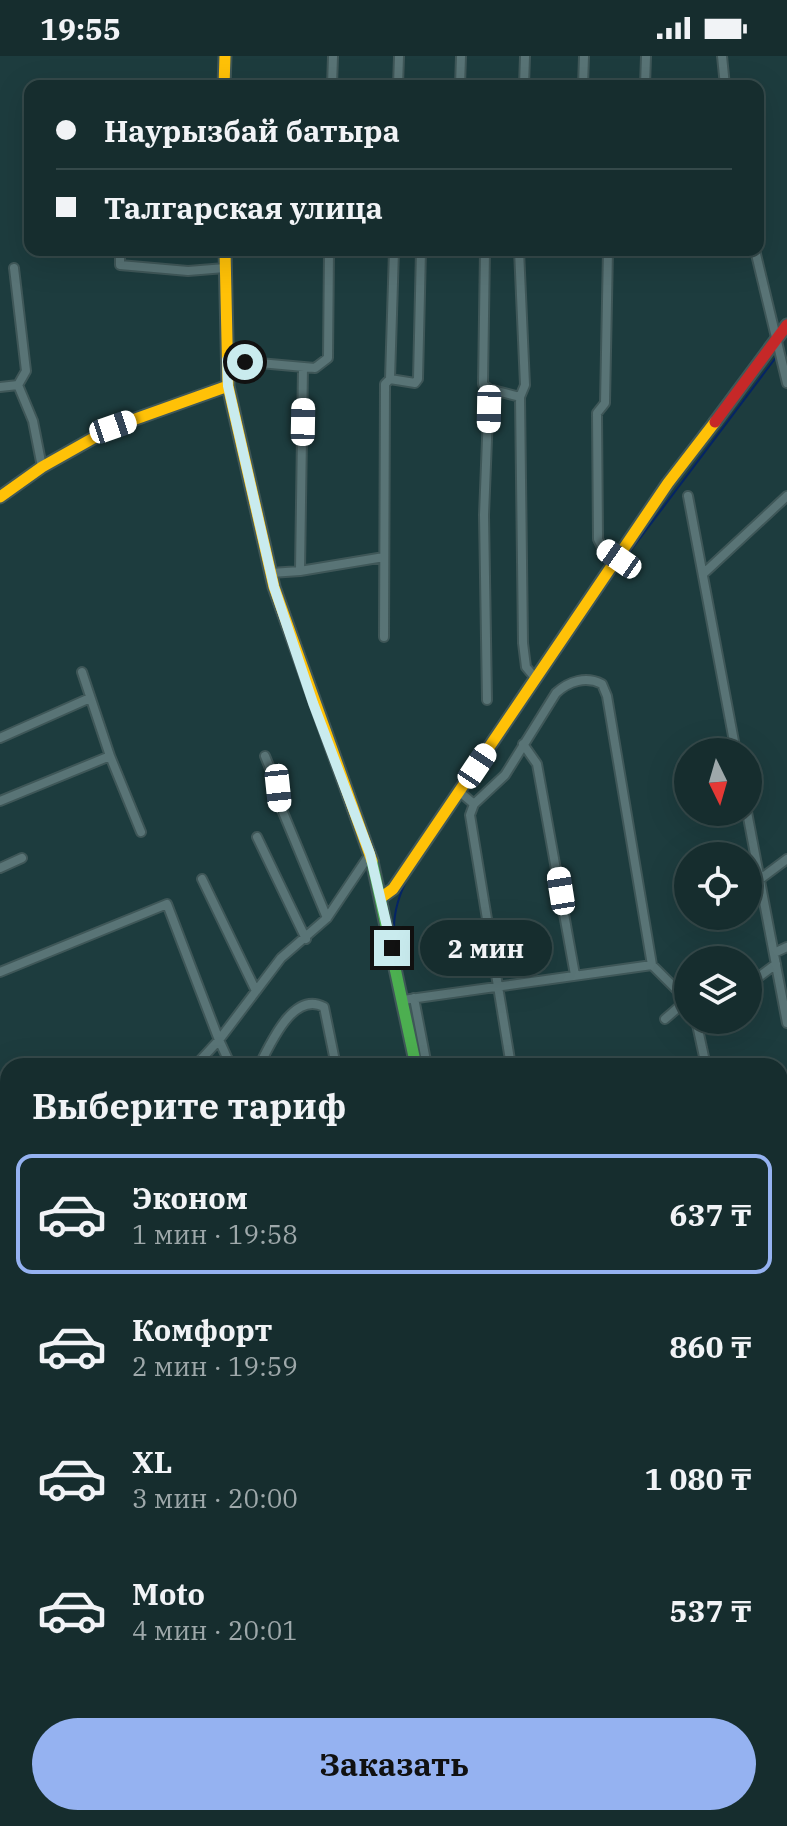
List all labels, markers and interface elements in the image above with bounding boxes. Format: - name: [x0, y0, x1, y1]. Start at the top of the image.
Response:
- text: 19:55: [40, 9, 121, 48]
- text: Наурызбай батыра: [104, 111, 400, 150]
- text: Талгарская улица: [104, 188, 383, 227]
- route start: [227, 344, 263, 380]
- car: [477, 385, 501, 433]
- car: [291, 398, 315, 446]
- car: [86, 408, 140, 446]
- car: [592, 535, 646, 583]
- north arrow: [674, 738, 762, 826]
- map controls: [674, 738, 762, 1034]
- car: [454, 739, 500, 793]
- car: [264, 763, 292, 813]
- button: locate: [674, 842, 762, 930]
- car: [545, 865, 577, 917]
- callout: 2 мин: [420, 920, 552, 976]
- route end: [374, 930, 410, 966]
- text: 2 мин: [448, 931, 524, 965]
- button: layers: [674, 946, 762, 1034]
- text: Выберите тариф: [32, 1082, 346, 1129]
- icon: car: [36, 1178, 108, 1250]
- text: Эконом: [132, 1178, 248, 1217]
- text: 637 ₸: [670, 1195, 752, 1234]
- text: 1 мин · 19:58: [132, 1217, 298, 1251]
- icon: car: [36, 1310, 108, 1382]
- text: Комфорт: [132, 1310, 273, 1349]
- text: 860 ₸: [670, 1327, 752, 1366]
- text: 2 мин · 19:59: [132, 1349, 298, 1383]
- icon: car: [36, 1442, 108, 1514]
- text: XL: [132, 1442, 172, 1481]
- text: 1 080 ₸: [645, 1459, 752, 1498]
- text: 3 мин · 20:00: [132, 1481, 298, 1515]
- icon: car: [36, 1574, 108, 1646]
- text: Moto: [132, 1574, 205, 1613]
- text: 537 ₸: [670, 1591, 752, 1630]
- text: 4 мин · 20:01: [132, 1613, 298, 1647]
- button: Заказать: [32, 1718, 756, 1810]

